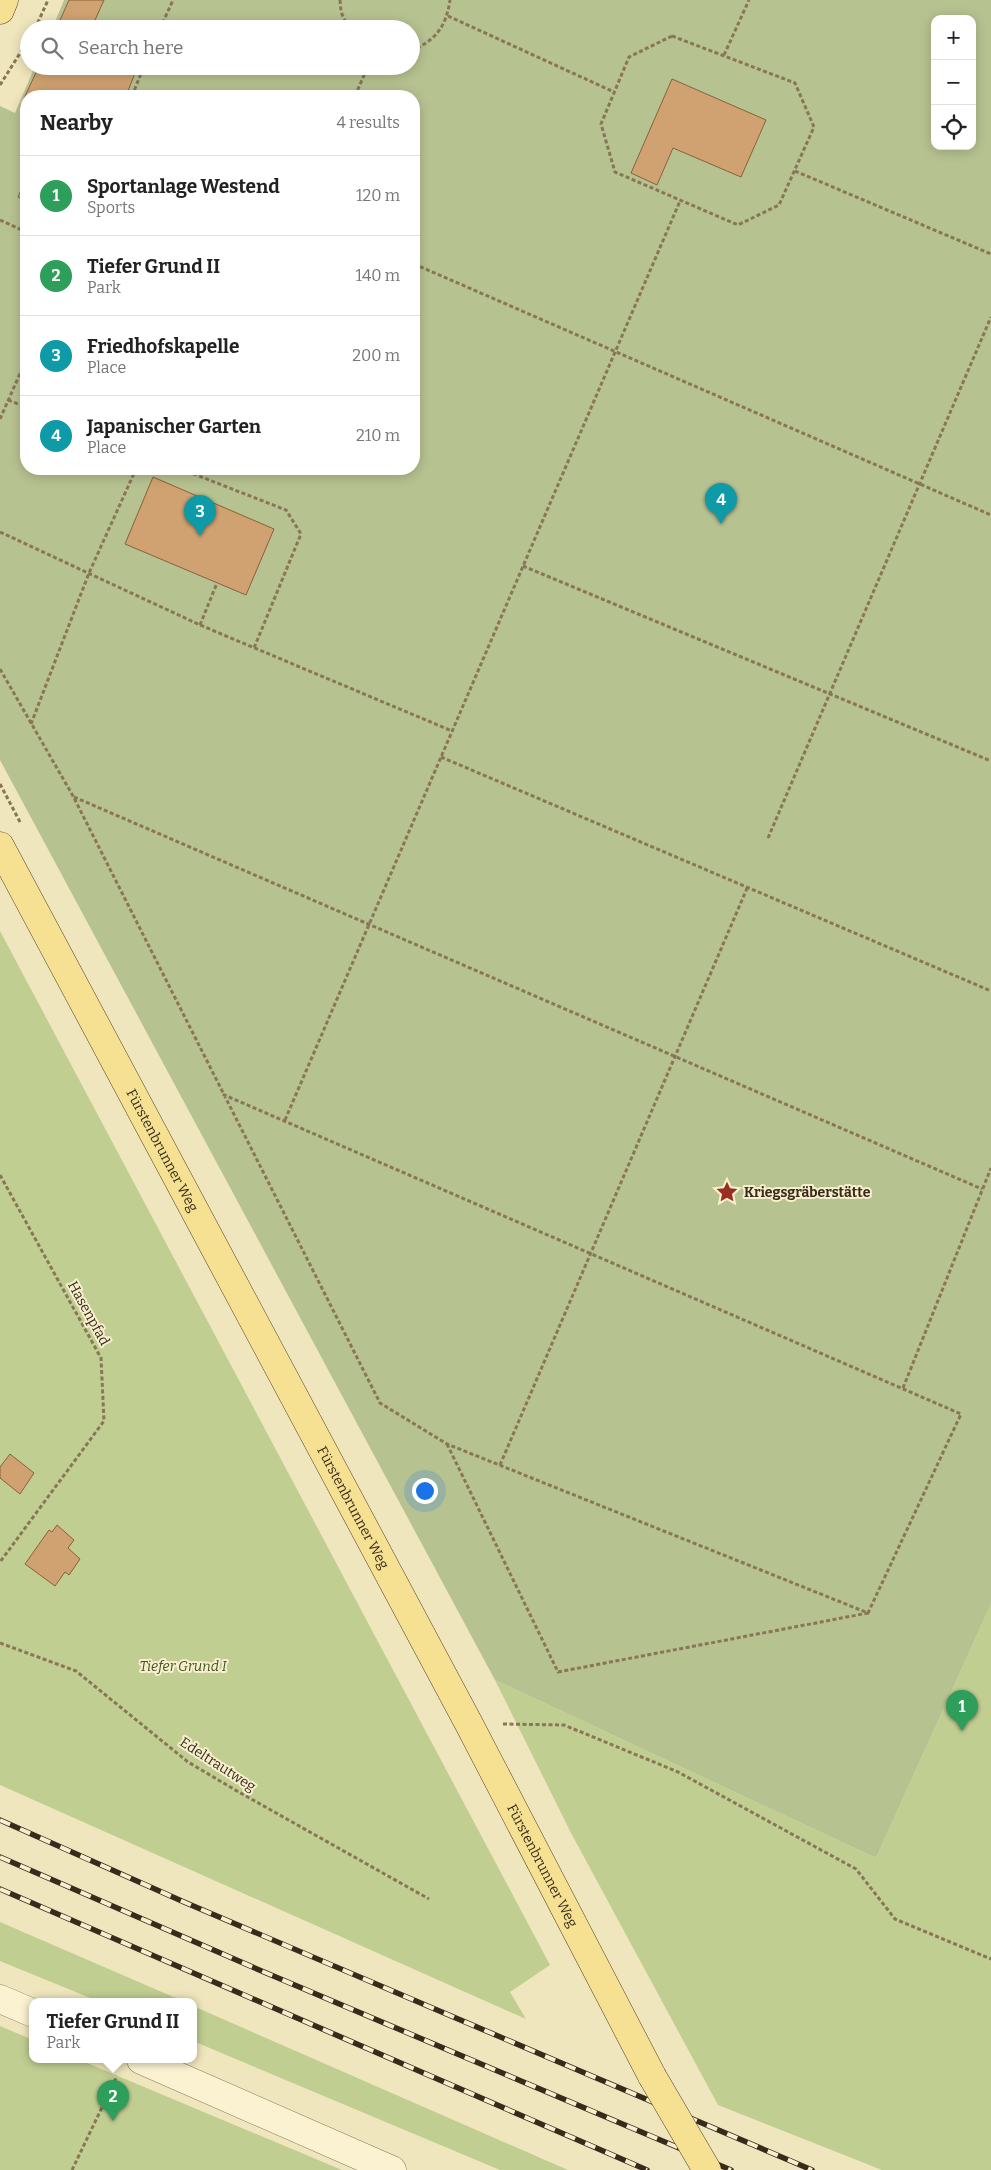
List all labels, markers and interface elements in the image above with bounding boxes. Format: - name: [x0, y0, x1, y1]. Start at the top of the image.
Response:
- map controls: [931, 15, 976, 150]
- button: +: [931, 15, 976, 60]
- search box: [20, 20, 420, 75]
- icon: search: [38, 34, 66, 62]
- text: Search here: [78, 36, 183, 59]
- button: −: [931, 60, 976, 105]
- button: locate: [931, 105, 976, 150]
- text: Nearby: [40, 110, 113, 136]
- text: 4 results: [337, 113, 400, 132]
- text: Sportanlage Westend: [87, 175, 280, 198]
- text: 1: [53, 186, 59, 205]
- text: 120 m: [356, 186, 400, 205]
- text: Sports: [87, 198, 135, 217]
- text: Tiefer Grund II: [87, 255, 220, 278]
- text: 2: [51, 266, 61, 285]
- text: 140 m: [355, 266, 400, 285]
- text: Park: [87, 278, 121, 297]
- text: Friedhofskapelle: [87, 335, 239, 358]
- text: 3: [51, 346, 61, 365]
- text: 200 m: [352, 346, 400, 365]
- text: Place: [87, 358, 126, 377]
- text: Japanischer Garten: [87, 415, 261, 438]
- text: 4: [51, 426, 61, 445]
- text: 210 m: [356, 426, 400, 445]
- text: Place: [87, 438, 126, 457]
- pin: 4: [705, 483, 737, 524]
- pin: 3: [184, 495, 216, 536]
- street label: Fürstenbrunner Weg: [122, 1086, 202, 1215]
- place icon: Kriegsgräberstätte: [714, 1179, 740, 1205]
- place label: Kriegsgräberstätte: [744, 1184, 871, 1201]
- street label: Hasenpfad: [64, 1278, 113, 1348]
- street label: Fürstenbrunner Weg: [313, 1443, 393, 1572]
- your location: [412, 1478, 438, 1504]
- park label: Tiefer Grund I: [139, 1658, 228, 1675]
- pin: 1: [946, 1690, 978, 1731]
- street label: Edeltrautweg: [177, 1734, 259, 1795]
- street label: Fürstenbrunner Weg: [503, 1801, 581, 1931]
- popup: [29, 1998, 197, 2063]
- text: Tiefer Grund II: [46, 2010, 180, 2033]
- text: Park: [46, 2033, 80, 2052]
- pin: 2: [97, 2080, 129, 2121]

